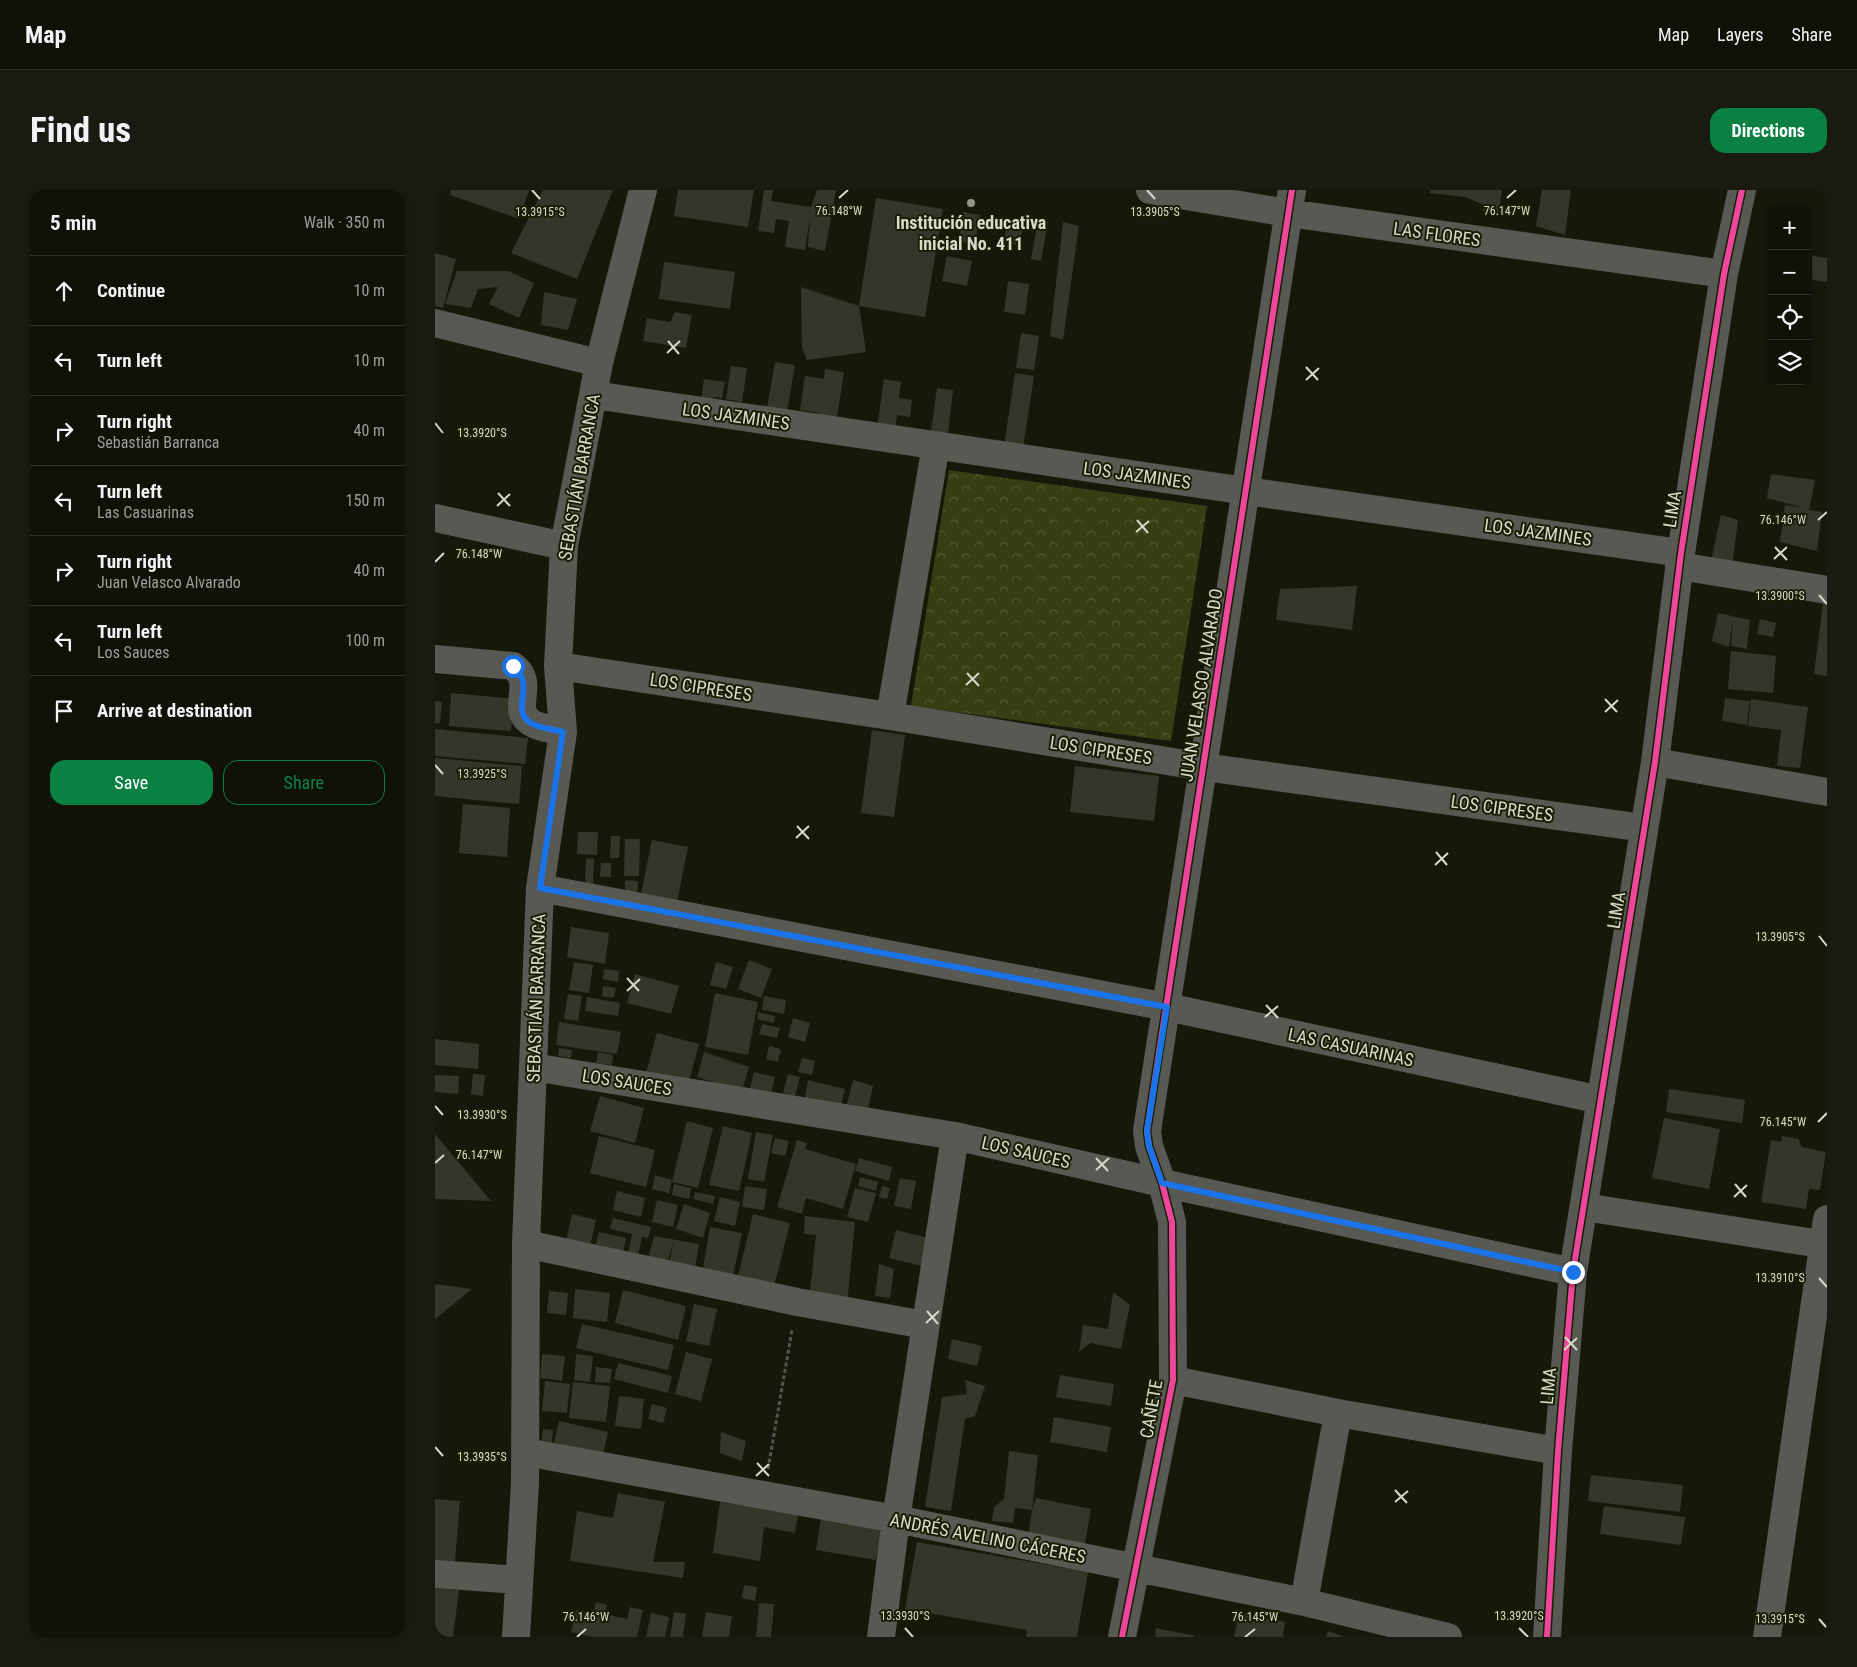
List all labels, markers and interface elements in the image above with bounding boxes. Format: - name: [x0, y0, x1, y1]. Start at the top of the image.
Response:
- text: Map: [25, 21, 66, 49]
- text: Map: [1658, 24, 1689, 45]
- text: Layers: [1717, 24, 1764, 45]
- text: Share: [1792, 24, 1832, 45]
- button: Directions: [1710, 108, 1827, 153]
- text: Find us: [30, 110, 131, 151]
- marker: Institución educativa inicial No. 411: [965, 197, 977, 209]
- text: 76.148°W: [816, 204, 862, 218]
- text: 76.147°W: [1484, 204, 1530, 218]
- text: 13.3915°S: [515, 205, 565, 219]
- text: 13.3905°S: [1130, 205, 1180, 219]
- map controls: [1767, 205, 1812, 385]
- button: +: [1767, 205, 1812, 250]
- text: 5 min: [50, 211, 97, 235]
- place label: Institución educativa inicial No. 411: [896, 212, 1046, 254]
- text: Walk · 350 m: [304, 213, 385, 232]
- street label: LAS FLORES: [1392, 217, 1482, 251]
- button: −: [1767, 250, 1812, 295]
- icon: ahead: [50, 277, 78, 305]
- text: Continue: [97, 279, 165, 302]
- text: 10 m: [353, 281, 385, 300]
- button: locate: [1767, 295, 1812, 340]
- button: layers: [1767, 340, 1812, 385]
- icon: left: [50, 347, 78, 375]
- text: Turn left: [97, 349, 162, 372]
- text: 10 m: [353, 351, 385, 370]
- street label: SEBASTIÁN BARRANCA: [554, 391, 604, 562]
- street label: LOS JAZMINES: [681, 398, 791, 434]
- text: Turn right: [97, 410, 172, 433]
- icon: right: [50, 417, 78, 445]
- text: 40 m: [353, 421, 385, 440]
- text: 13.3920°S: [457, 426, 507, 440]
- text: Sebastián Barranca: [97, 433, 219, 452]
- street label: LOS JAZMINES: [1082, 457, 1192, 493]
- text: Turn left: [97, 480, 162, 503]
- icon: left: [50, 487, 78, 515]
- street label: LIMA: [1659, 488, 1685, 529]
- text: 150 m: [346, 491, 385, 510]
- text: Las Casuarinas: [97, 503, 194, 522]
- text: 76.146°W: [1760, 513, 1806, 527]
- street label: LOS JAZMINES: [1483, 514, 1593, 550]
- text: 76.148°W: [456, 547, 502, 561]
- text: Turn right: [97, 550, 172, 573]
- icon: right: [50, 557, 78, 585]
- text: 40 m: [353, 561, 385, 580]
- text: Juan Velasco Alvarado: [97, 573, 241, 592]
- street label: JUAN VELASCO ALVARADO: [1175, 587, 1227, 783]
- text: 13.3900°S: [1755, 589, 1805, 603]
- text: Turn left: [97, 620, 162, 643]
- icon: left: [50, 627, 78, 655]
- text: 100 m: [346, 631, 385, 650]
- text: Los Sauces: [97, 643, 170, 662]
- route start: [502, 655, 525, 678]
- street label: LOS CIPRESES: [648, 669, 754, 705]
- icon: arrive: [50, 697, 78, 725]
- text: Arrive at destination: [97, 699, 252, 722]
- street label: LOS CIPRESES: [1048, 732, 1154, 768]
- button: Save: [50, 760, 213, 805]
- button: Share: [223, 760, 385, 805]
- text: 13.3925°S: [457, 767, 507, 781]
- street label: LOS CIPRESES: [1450, 790, 1554, 826]
- street label: LIMA: [1603, 889, 1629, 930]
- street label: SEBASTIÁN BARRANCA: [523, 913, 549, 1083]
- text: 13.3905°S: [1755, 930, 1805, 944]
- street label: LAS CASUARINAS: [1286, 1023, 1416, 1071]
- street label: LOS SAUCES: [581, 1065, 673, 1099]
- text: 13.3930°S: [457, 1108, 507, 1122]
- text: 76.145°W: [1760, 1115, 1806, 1129]
- street label: LOS SAUCES: [980, 1132, 1072, 1172]
- text: 76.147°W: [456, 1148, 502, 1162]
- route end: [1562, 1261, 1585, 1284]
- text: 13.3910°S: [1755, 1271, 1805, 1285]
- street label: LIMA: [1536, 1366, 1560, 1405]
- street label: CAÑETE: [1136, 1378, 1166, 1440]
- text: 13.3935°S: [457, 1450, 507, 1464]
- street label: ANDRÉS AVELINO CÁCERES: [888, 1509, 1088, 1567]
- text: 13.3930°S: [880, 1609, 930, 1623]
- text: 13.3920°S: [1494, 1609, 1544, 1623]
- text: 76.146°W: [563, 1610, 609, 1624]
- text: 76.145°W: [1232, 1610, 1278, 1624]
- text: 13.3915°S: [1755, 1612, 1805, 1626]

